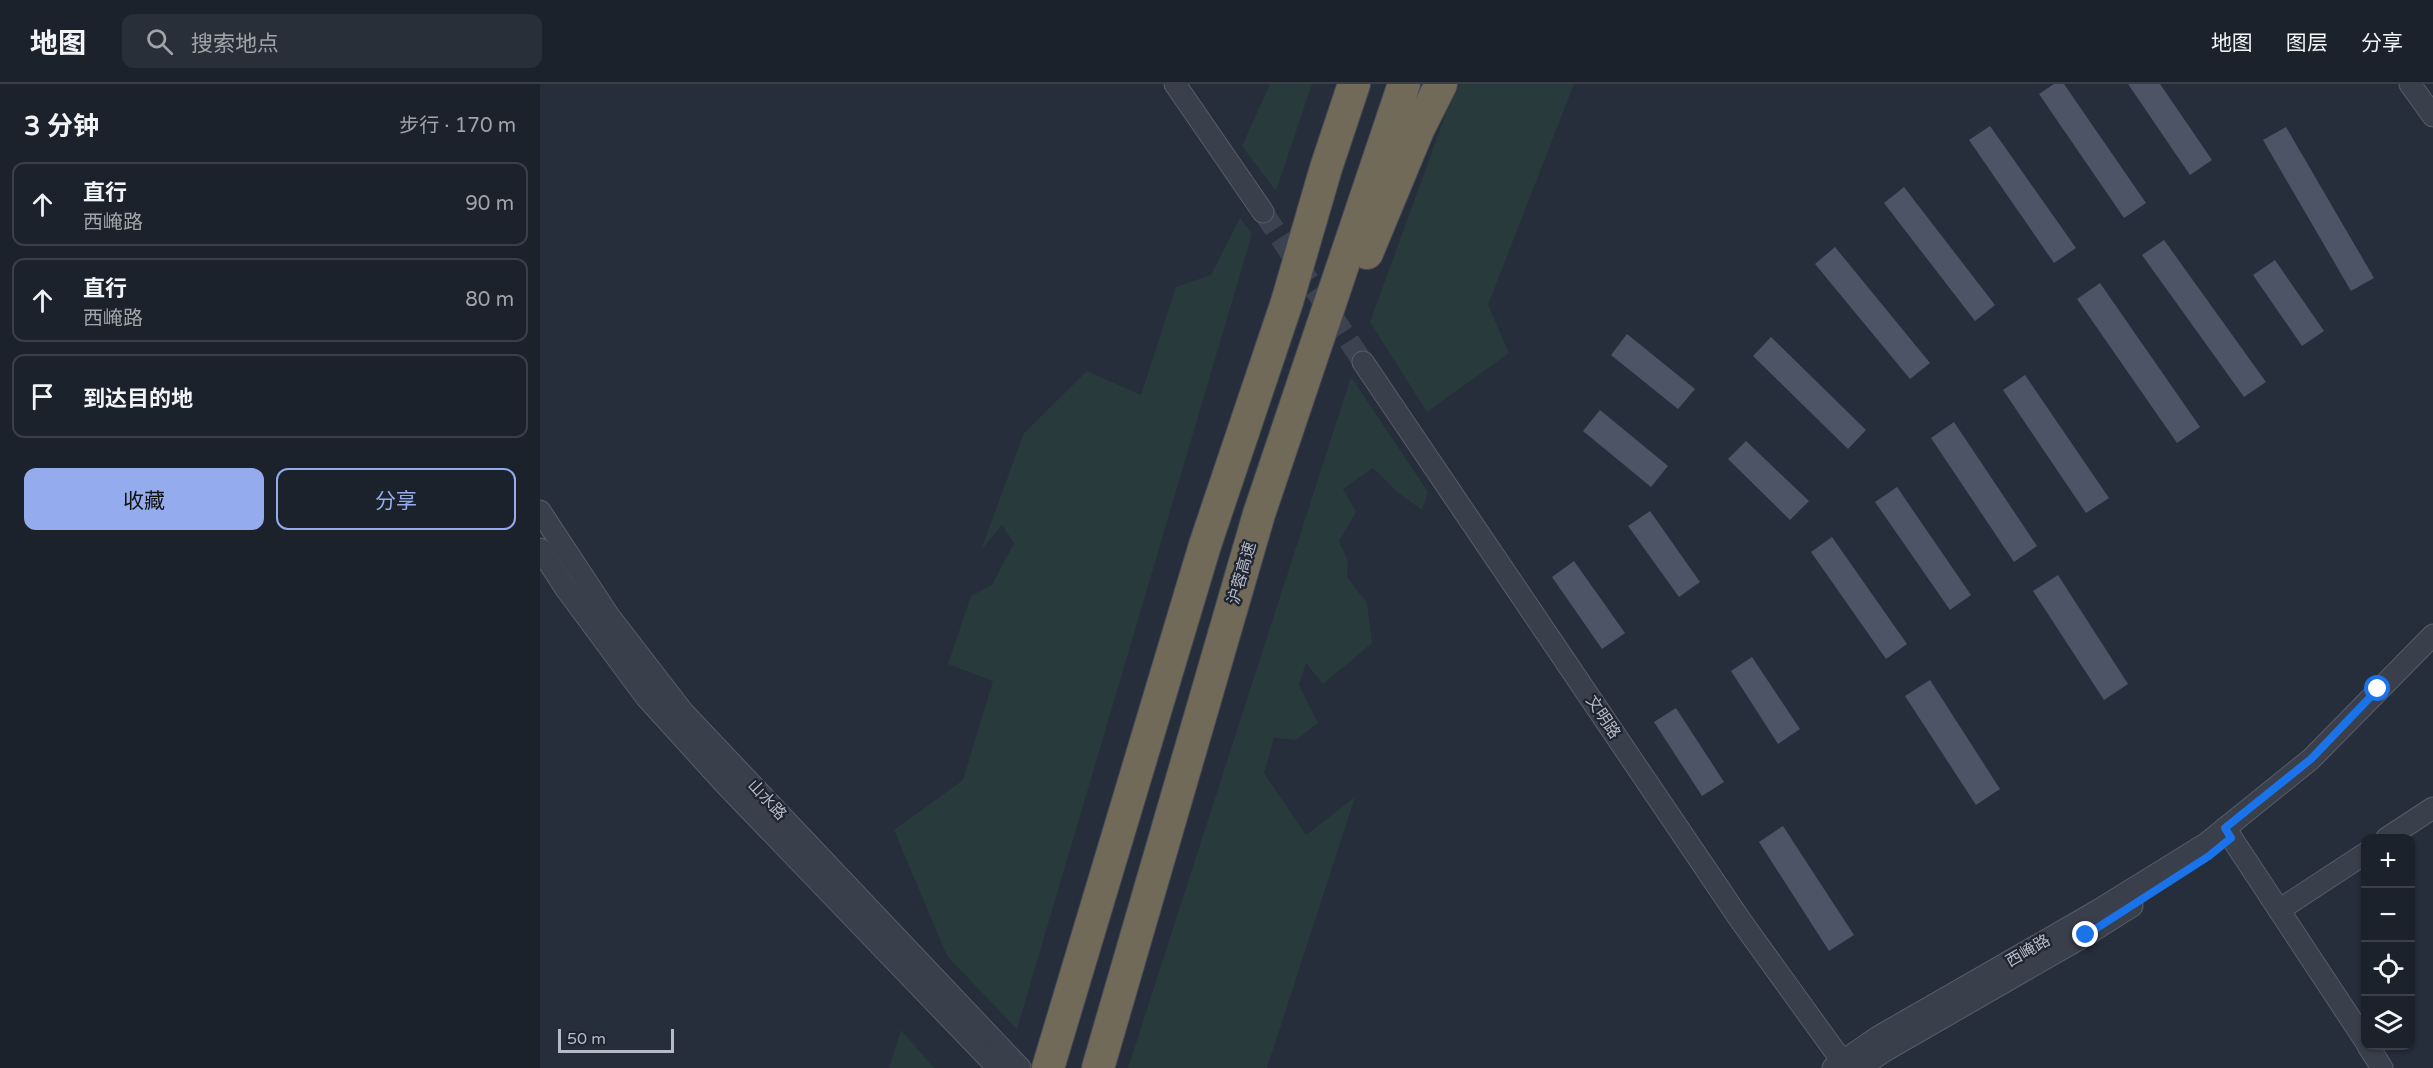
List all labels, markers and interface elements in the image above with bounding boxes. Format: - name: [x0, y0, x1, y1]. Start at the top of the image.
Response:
- search box: [122, 14, 542, 68]
- icon: search: [143, 25, 176, 58]
- text: 地图: [30, 27, 86, 61]
- text: 搜索地点: [191, 31, 279, 57]
- text: 地图: [2211, 31, 2253, 56]
- text: 图层: [2286, 31, 2328, 56]
- text: 分享: [2361, 31, 2403, 56]
- text: 3 分钟: [24, 111, 99, 142]
- text: 步行 · 170 m: [399, 114, 516, 138]
- text: 直行: [83, 180, 127, 206]
- icon: ahead: [26, 188, 59, 221]
- text: 90 m: [465, 192, 514, 216]
- text: 西崦路: [83, 211, 143, 235]
- text: 直行: [83, 276, 127, 302]
- icon: ahead: [26, 284, 59, 317]
- text: 80 m: [465, 288, 514, 312]
- text: 西崦路: [83, 307, 143, 331]
- icon: arrive: [26, 380, 59, 413]
- text: 到达目的地: [83, 386, 193, 412]
- button: 收藏: [24, 468, 264, 530]
- button: 分享: [276, 468, 516, 530]
- street label: 沪蓉高速: [1224, 539, 1260, 607]
- route start: [2364, 675, 2390, 701]
- street label: 文明路: [1581, 692, 1625, 742]
- street label: 山水路: [743, 776, 791, 824]
- map controls: [2361, 834, 2415, 1050]
- button: +: [2361, 834, 2415, 888]
- button: −: [2361, 888, 2415, 942]
- route end: [2072, 921, 2098, 947]
- street label: 西崦路: [2002, 930, 2054, 972]
- button: locate: [2361, 942, 2415, 996]
- button: layers: [2361, 996, 2415, 1050]
- scale bar: [558, 1026, 674, 1054]
- text: 50 m: [567, 1029, 606, 1049]

